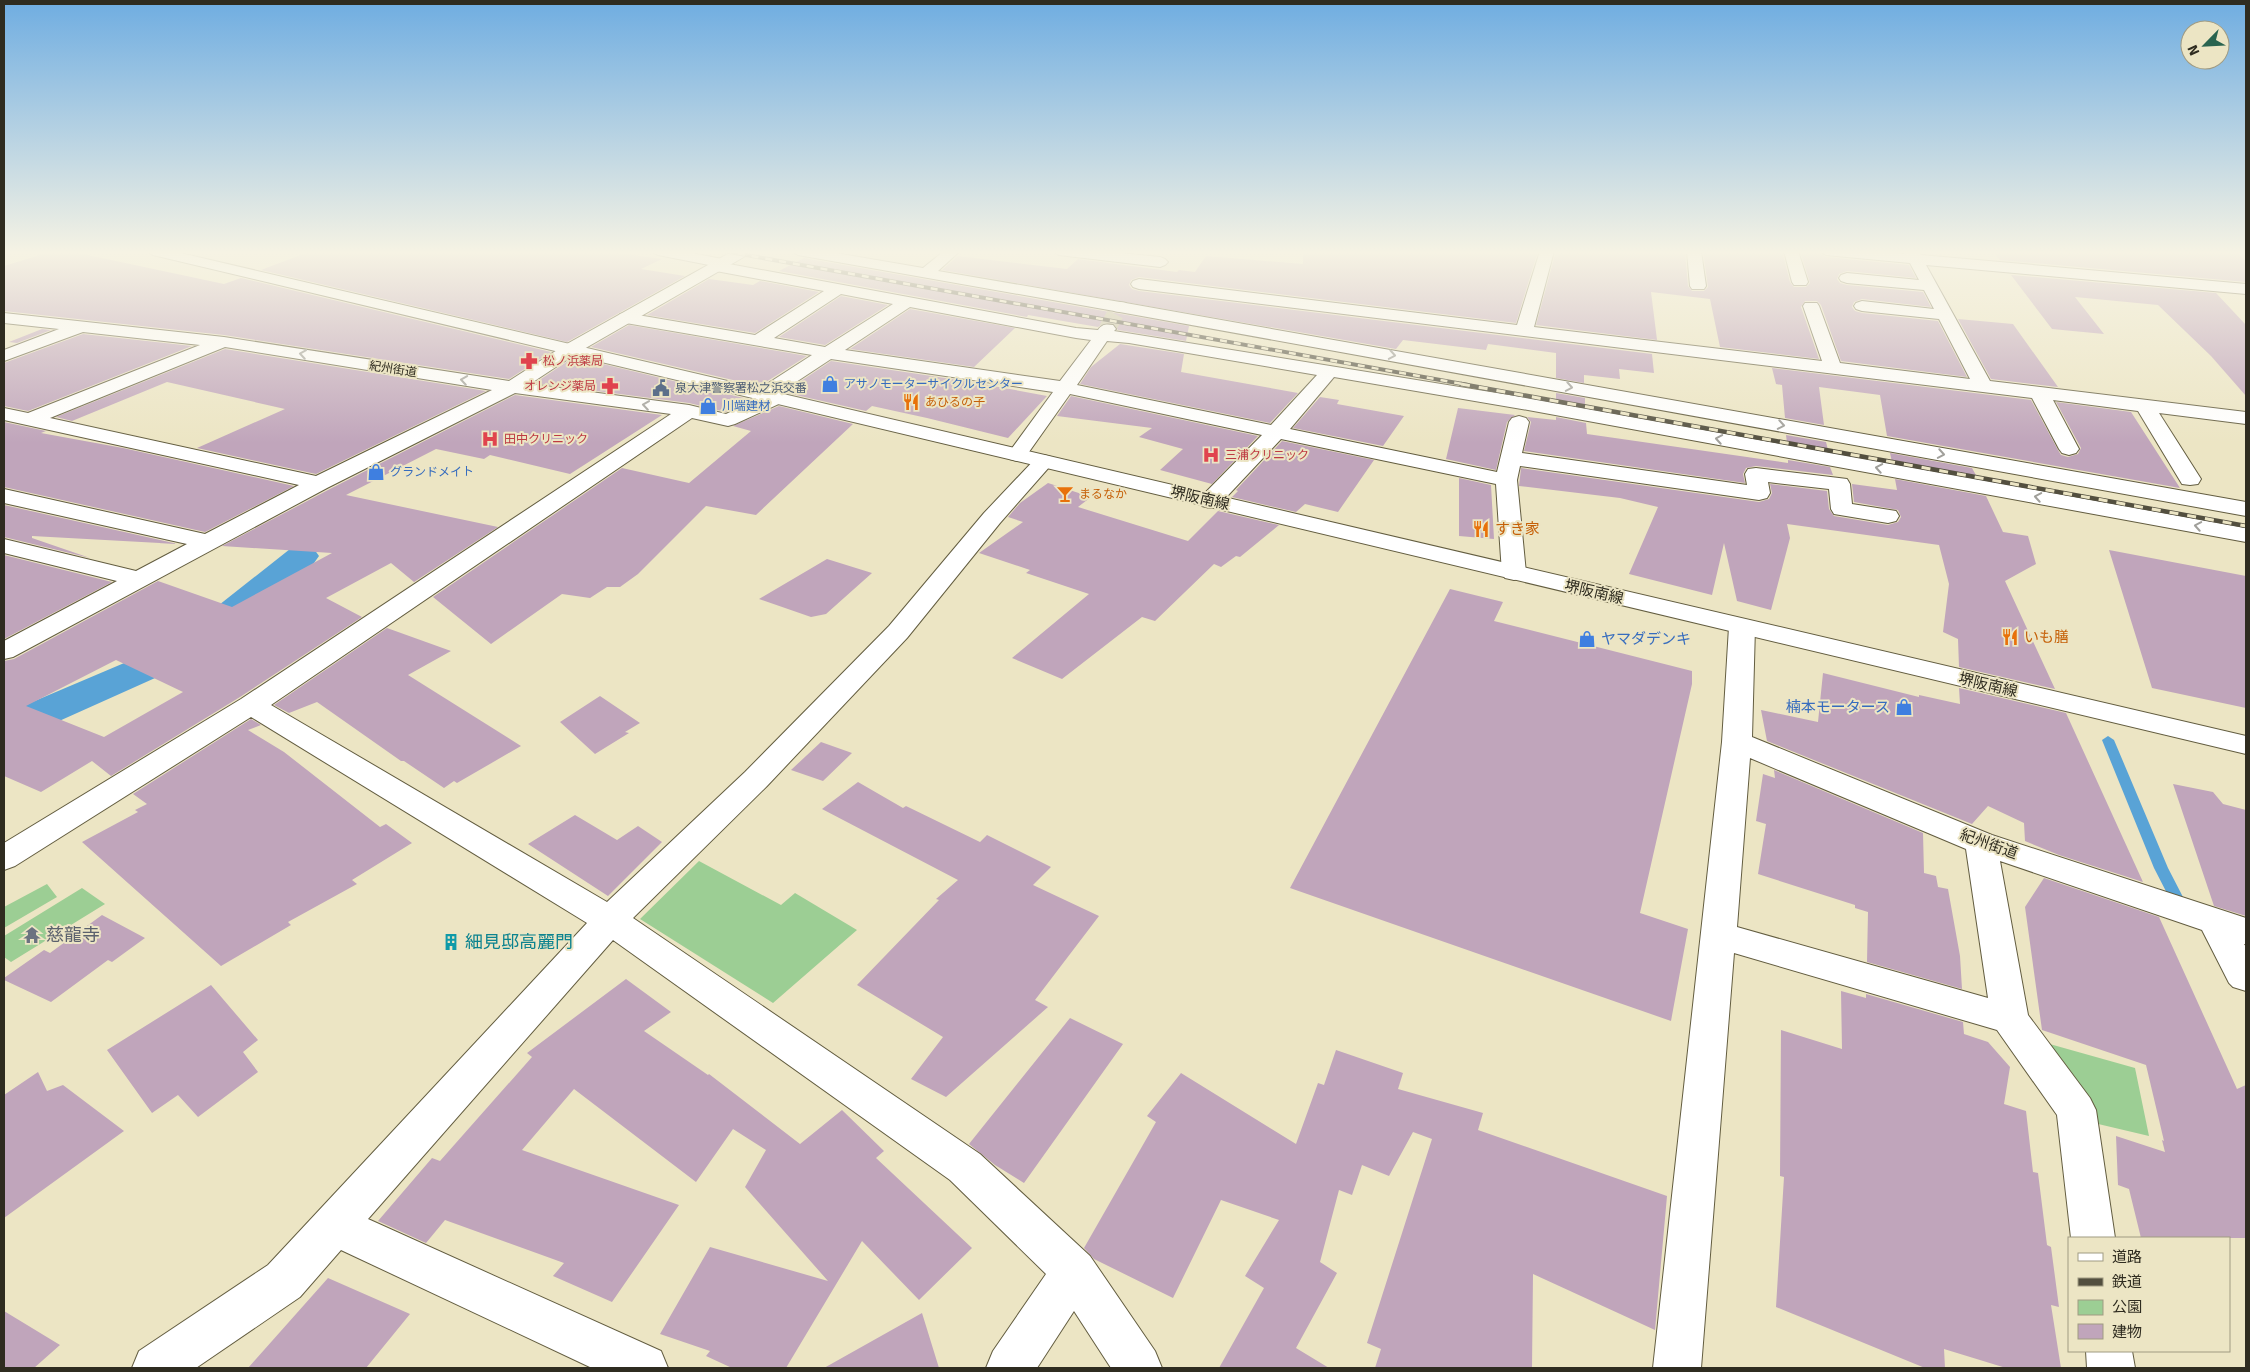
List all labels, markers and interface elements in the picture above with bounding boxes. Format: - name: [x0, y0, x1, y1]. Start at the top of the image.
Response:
- north arrow: [2180, 20, 2230, 70]
- text: N: [2184, 42, 2203, 58]
- one-way arrow: [299, 350, 307, 360]
- one-way arrow: [1388, 350, 1396, 360]
- pharmacy icon: 松ノ浜薬局: [519, 351, 539, 371]
- place label: 松ノ浜薬局: [543, 354, 603, 369]
- street label: 紀州街道: [368, 358, 418, 381]
- shop icon: アサノモーターサイクルセンター: [820, 374, 840, 394]
- one-way arrow: [459, 375, 468, 385]
- pharmacy icon: オレンジ薬局: [600, 376, 620, 396]
- place label: アサノモーターサイクルセンター: [844, 377, 1023, 392]
- public building icon: 泉大津警察署松之浜交番: [651, 378, 671, 398]
- place label: オレンジ薬局: [524, 379, 596, 394]
- place label: 泉大津警察署松之浜交番: [675, 381, 807, 396]
- one-way arrow: [1565, 382, 1574, 392]
- restaurant icon: あひるの子: [901, 392, 921, 412]
- place label: あひるの子: [925, 395, 985, 410]
- shop icon: 川端建材: [698, 396, 718, 416]
- place label: 川端建材: [722, 399, 770, 414]
- one-way arrow: [641, 400, 649, 411]
- one-way arrow: [1776, 420, 1785, 430]
- hospital icon: 田中クリニック: [480, 429, 500, 449]
- place label: 田中クリニック: [504, 432, 588, 447]
- one-way arrow: [1714, 434, 1723, 444]
- hospital icon: 三浦クリニック: [1201, 445, 1221, 465]
- place label: 三浦クリニック: [1225, 448, 1309, 463]
- one-way arrow: [1936, 449, 1945, 459]
- shop icon: グランドメイト: [366, 462, 386, 482]
- one-way arrow: [1874, 463, 1883, 473]
- place label: グランドメイト: [390, 465, 474, 480]
- street label: 堺阪南線: [1169, 482, 1231, 514]
- bar icon: まるなか: [1055, 484, 1075, 504]
- place label: まるなか: [1079, 487, 1127, 502]
- one-way arrow: [2034, 492, 2043, 502]
- restaurant icon: すき家: [1471, 519, 1491, 539]
- place label: すき家: [1495, 520, 1540, 538]
- one-way arrow: [2194, 521, 2203, 532]
- street label: 堺阪南線: [1563, 576, 1625, 608]
- restaurant icon: いも膳: [2000, 627, 2020, 647]
- place label: いも膳: [2024, 628, 2069, 646]
- shop icon: ヤマダデンキ: [1577, 629, 1597, 649]
- place label: ヤマダデンキ: [1601, 630, 1691, 648]
- street label: 堺阪南線: [1957, 669, 2019, 701]
- shop icon: 楠本モータース: [1894, 697, 1914, 717]
- place label: 楠本モータース: [1786, 698, 1890, 716]
- street label: 紀州街道: [1958, 825, 2020, 863]
- place label: 慈龍寺: [46, 924, 100, 946]
- temple icon: 慈龍寺: [22, 925, 42, 945]
- place label: 細見邸高麗門: [465, 931, 573, 953]
- building icon: 細見邸高麗門: [441, 932, 461, 952]
- legend: [2068, 1237, 2230, 1352]
- text: 道路: [2112, 1248, 2142, 1266]
- text: 鉄道: [2112, 1273, 2142, 1291]
- text: 公園: [2112, 1298, 2142, 1316]
- text: 建物: [2112, 1323, 2142, 1341]

